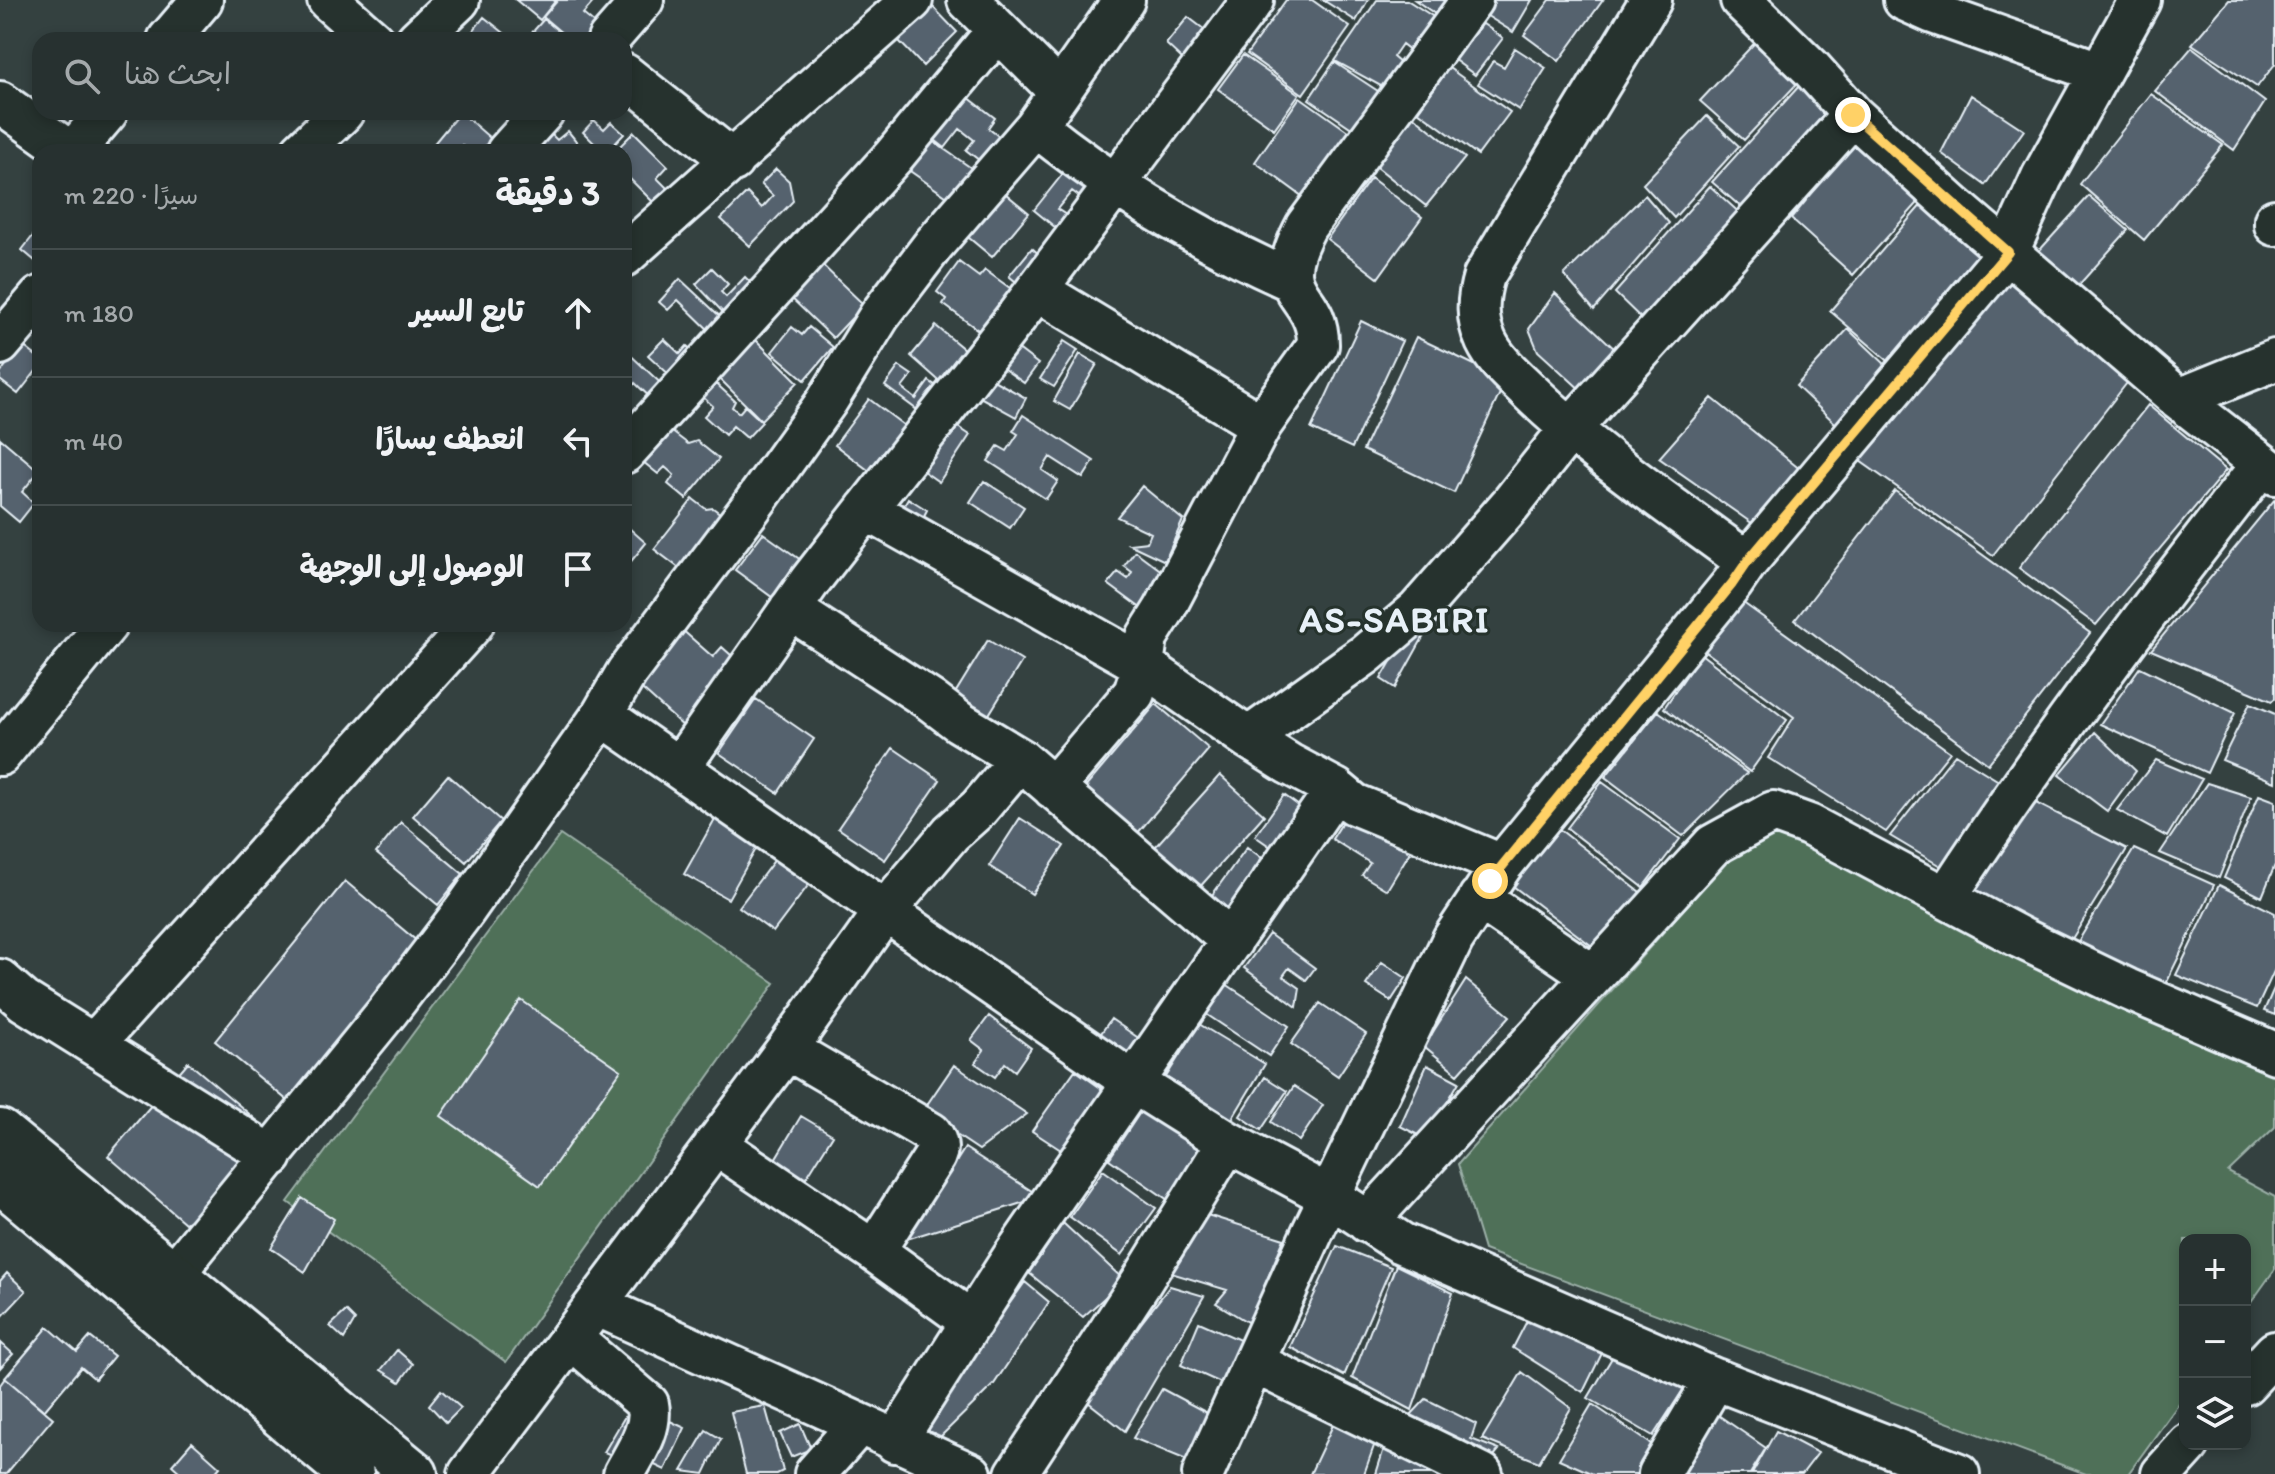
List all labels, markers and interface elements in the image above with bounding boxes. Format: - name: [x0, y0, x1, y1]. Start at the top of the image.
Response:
- search box: [32, 32, 632, 120]
- icon: search: [60, 54, 104, 98]
- text: ابحث هنا: [124, 55, 231, 92]
- route end: [1835, 97, 1871, 133]
- text: 3 دقيقة: [495, 173, 600, 214]
- text: سيرًا · 220 m: [64, 179, 198, 211]
- icon: ahead: [556, 291, 600, 335]
- text: تابع السير: [410, 292, 524, 329]
- text: 180 m: [64, 297, 134, 329]
- icon: left: [556, 419, 600, 463]
- text: انعطف يسارًا: [375, 420, 524, 457]
- text: 40 m: [64, 425, 123, 457]
- icon: arrive: [556, 547, 600, 591]
- text: الوصول إلى الوجهة: [300, 548, 524, 585]
- district label: AS-SABIRI: [1300, 598, 1490, 641]
- route start: [1472, 863, 1508, 899]
- map controls: [2179, 1234, 2251, 1450]
- button: +: [2179, 1234, 2251, 1306]
- button: −: [2179, 1306, 2251, 1378]
- button: layers: [2179, 1378, 2251, 1450]

